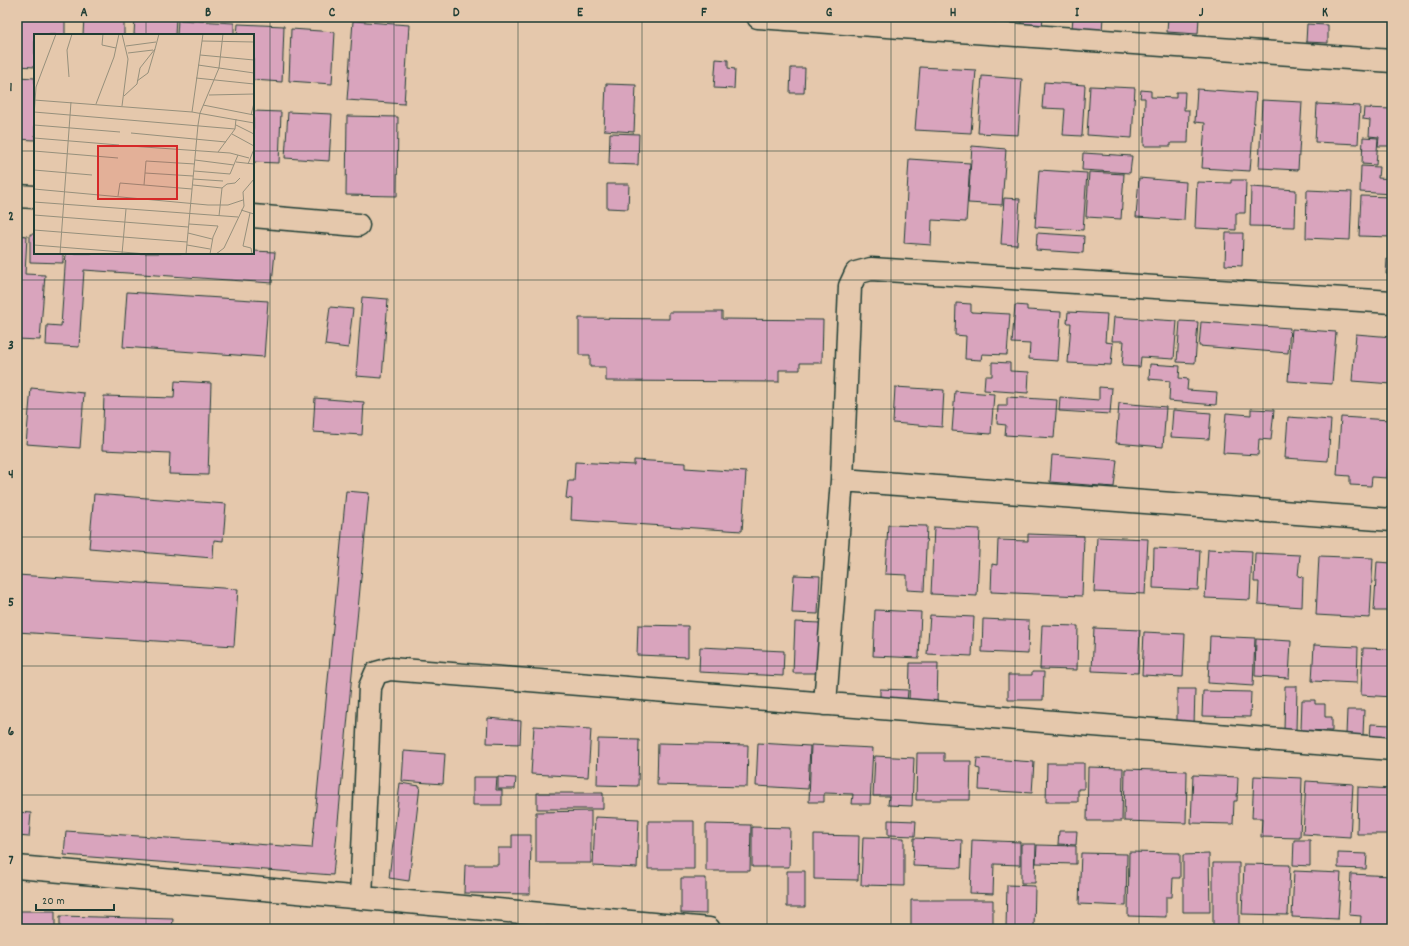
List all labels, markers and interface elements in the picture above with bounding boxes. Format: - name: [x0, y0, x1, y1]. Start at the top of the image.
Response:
- text: A: [80, 4, 88, 23]
- text: B: [205, 4, 211, 23]
- text: C: [329, 4, 336, 23]
- text: D: [453, 4, 460, 23]
- text: E: [577, 4, 584, 23]
- text: F: [701, 4, 707, 23]
- text: G: [826, 4, 833, 23]
- text: H: [950, 4, 957, 23]
- text: I: [1075, 4, 1080, 23]
- text: J: [1199, 4, 1204, 23]
- text: K: [1322, 4, 1328, 23]
- inset map: [34, 34, 254, 254]
- text: 1: [10, 79, 13, 98]
- text: 2: [8, 208, 14, 227]
- text: 3: [8, 337, 14, 356]
- text: 4: [8, 466, 14, 485]
- text: 5: [8, 594, 14, 613]
- text: 6: [8, 723, 15, 742]
- text: 7: [9, 852, 14, 871]
- scale bar: [36, 886, 114, 912]
- text: 20 m: [42, 893, 65, 910]

